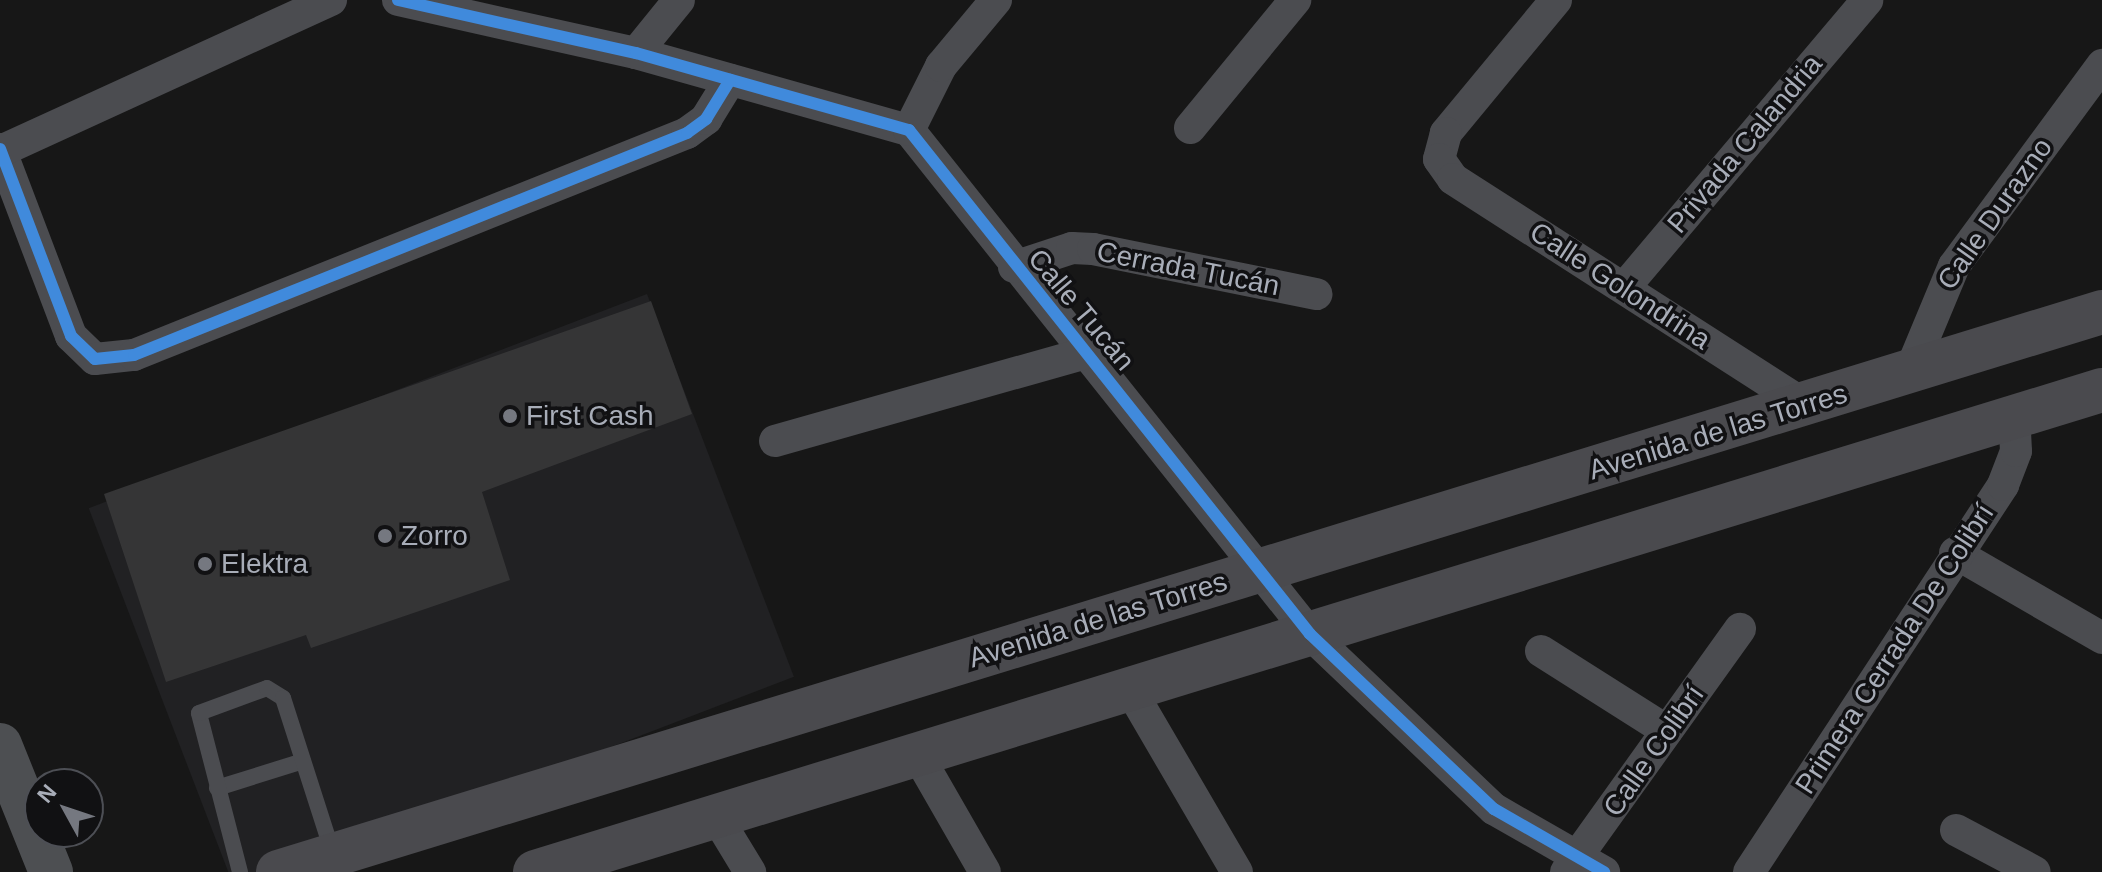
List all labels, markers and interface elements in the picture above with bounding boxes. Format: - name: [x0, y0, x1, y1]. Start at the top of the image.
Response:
- street label: Privada Calandria: [1661, 48, 1829, 240]
- street label: Calle Durazno: [1930, 132, 2060, 296]
- street label: Calle Golondrina: [1523, 215, 1717, 357]
- street label: Cerrada Tucán: [1094, 235, 1282, 303]
- street label: Calle Tucán: [1020, 242, 1142, 378]
- street label: Avenida de las Torres: [1585, 377, 1851, 487]
- place label: First Cash: [526, 399, 654, 433]
- marker: First Cash: [501, 407, 519, 425]
- street label: Primera Cerrada De Colibrí: [1789, 498, 2001, 800]
- place label: Zorro: [401, 519, 468, 553]
- marker: Zorro: [376, 527, 394, 545]
- place label: Elektra: [221, 547, 308, 581]
- marker: Elektra: [196, 555, 214, 573]
- street label: Avenida de las Torres: [965, 565, 1231, 675]
- street label: Calle Colibrí: [1597, 679, 1711, 823]
- north arrow: [24, 768, 104, 848]
- text: N: [32, 779, 61, 808]

